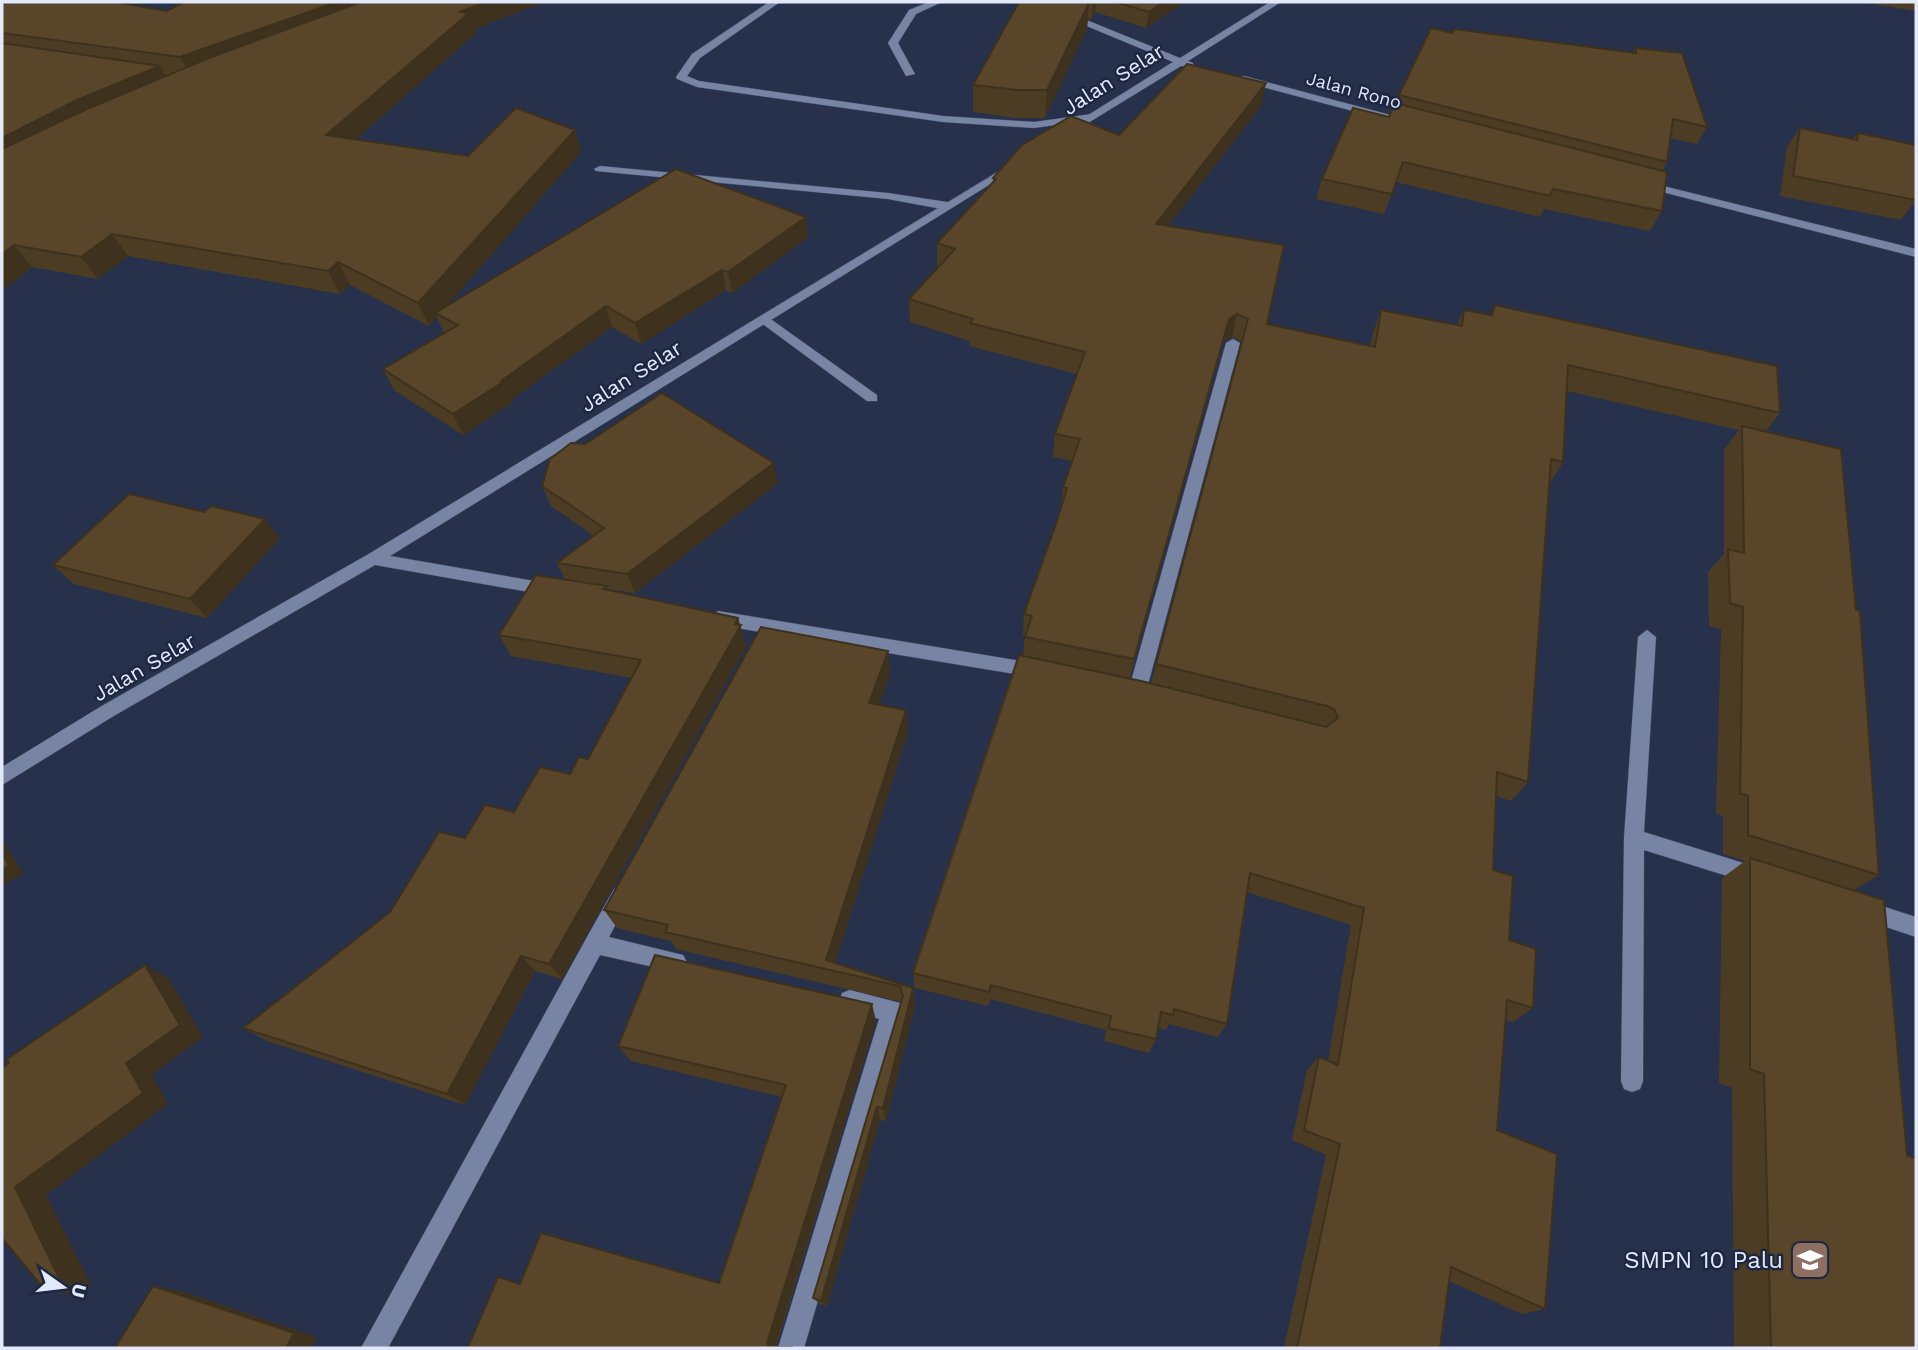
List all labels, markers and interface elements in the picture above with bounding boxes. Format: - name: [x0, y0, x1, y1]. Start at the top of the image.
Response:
- street label: Jalan Selar: [1058, 38, 1168, 120]
- street label: Jalan Rono: [1304, 67, 1404, 113]
- street label: Jalan Selar: [576, 335, 686, 417]
- street label: Jalan Selar: [88, 627, 200, 706]
- school or university icon: SMPN 10 Palu: [1789, 1239, 1831, 1281]
- place label: SMPN 10 Palu: [1624, 1246, 1783, 1274]
- north arrow: [28, 1252, 98, 1322]
- text: U: [66, 1282, 92, 1300]

